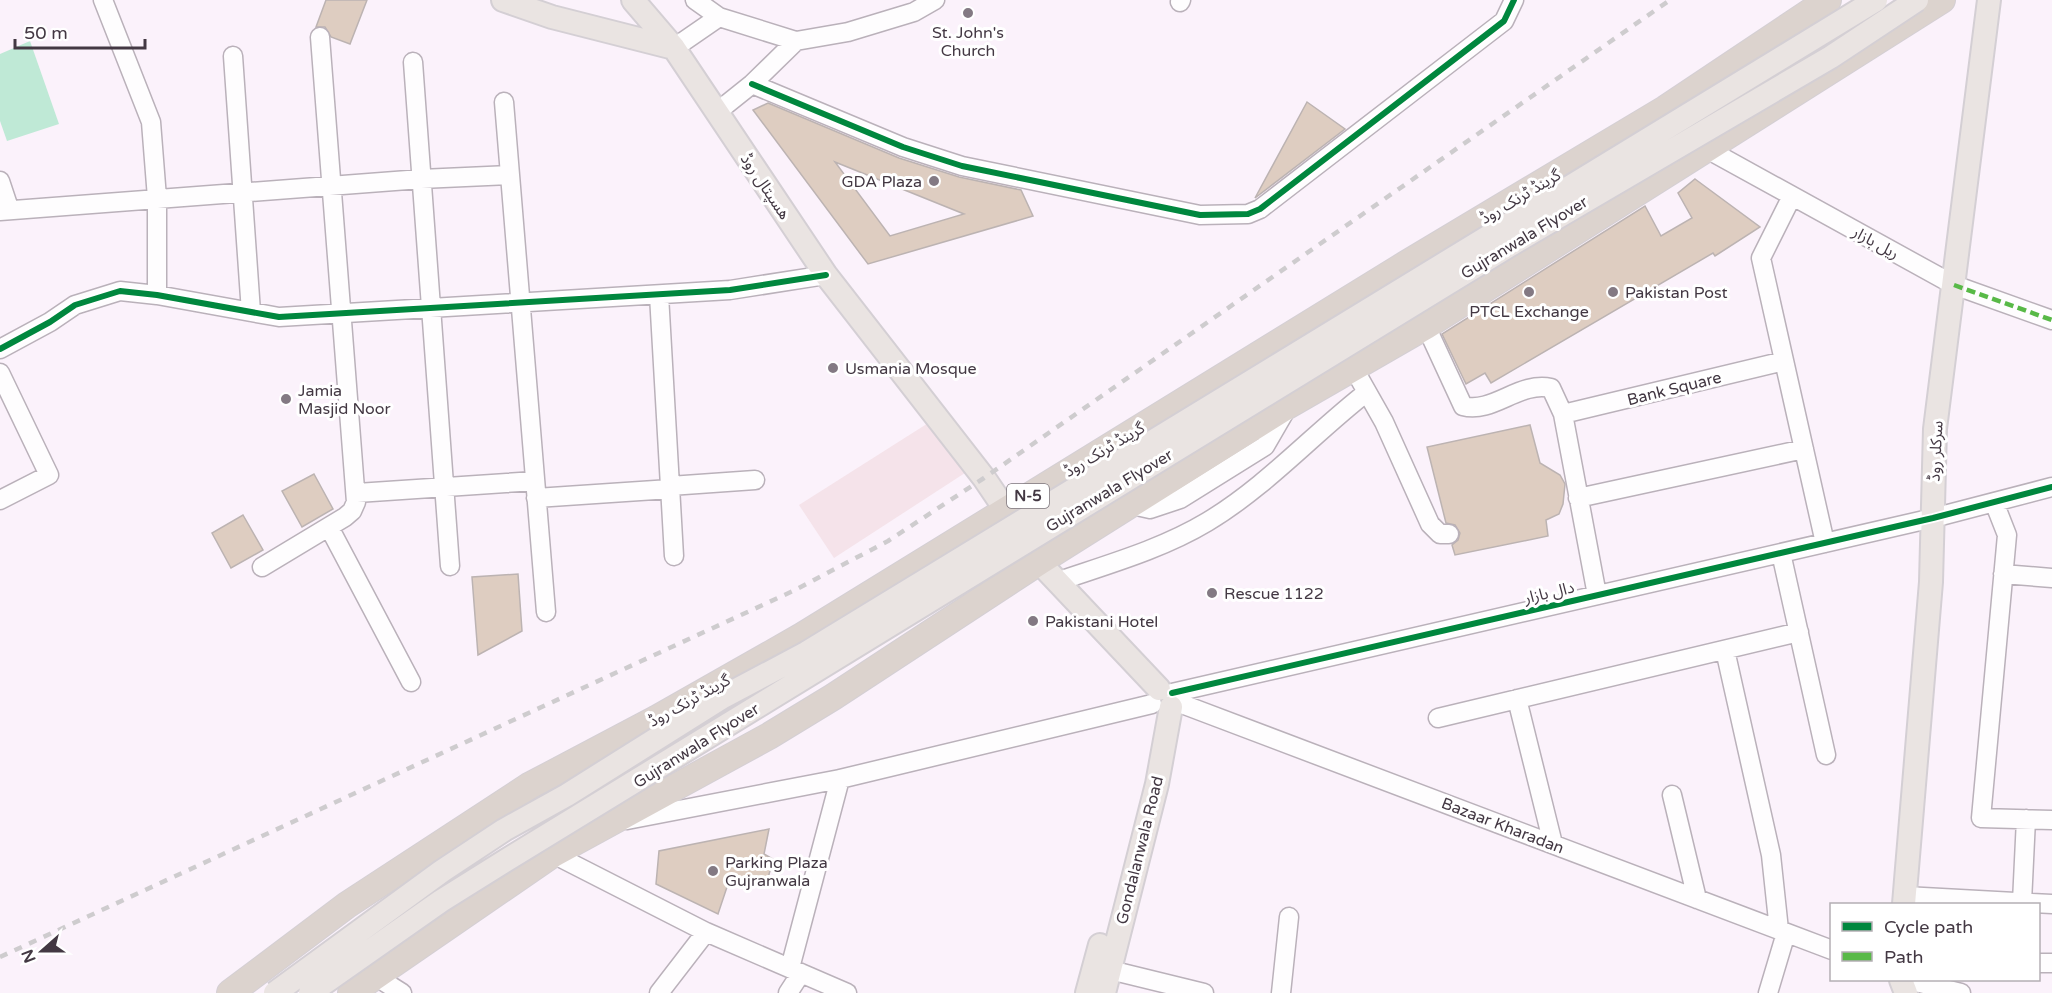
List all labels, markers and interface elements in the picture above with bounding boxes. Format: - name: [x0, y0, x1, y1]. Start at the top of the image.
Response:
- marker: St. John's Church: [961, 6, 975, 20]
- scale bar: [15, 12, 146, 50]
- text: 50 m: [24, 22, 68, 44]
- place label: St. John's Church: [932, 23, 1004, 61]
- street label: ھسپتال روڈ: [736, 150, 795, 223]
- street label: گرینڈ ٹرنک روڈ: [1476, 165, 1565, 229]
- place label: GDA Plaza: [841, 172, 922, 192]
- marker: GDA Plaza: [927, 174, 941, 188]
- street label: Gujranwala Flyover: [1457, 192, 1592, 284]
- street label: ریل بازار: [1848, 221, 1902, 264]
- place label: Pakistan Post: [1625, 283, 1728, 303]
- marker: PTCL Exchange: [1522, 285, 1536, 299]
- marker: Pakistan Post: [1606, 285, 1620, 299]
- place label: PTCL Exchange: [1469, 302, 1589, 322]
- place label: Usmania Mosque: [845, 359, 977, 379]
- marker: Usmania Mosque: [826, 361, 840, 375]
- street label: Bank Square: [1625, 368, 1723, 410]
- place label: Jamia Masjid Noor: [298, 381, 392, 419]
- marker: Jamia Masjid Noor: [279, 392, 293, 406]
- street label: گرینڈ ٹرنک روڈ: [1060, 418, 1149, 482]
- street label: سرکلر روڈ: [1924, 420, 1948, 482]
- street label: Gujranwala Flyover: [1042, 445, 1177, 537]
- road number: N-5: [1007, 484, 1049, 508]
- street label: دال بازار: [1521, 578, 1576, 609]
- place label: Rescue 1122: [1224, 584, 1324, 604]
- marker: Rescue 1122: [1205, 586, 1219, 600]
- place label: Pakistani Hotel: [1045, 612, 1158, 632]
- marker: Pakistani Hotel: [1026, 614, 1040, 628]
- street label: گرینڈ ٹرنک روڈ: [645, 670, 734, 732]
- street label: Gujranwala Flyover: [630, 699, 764, 793]
- street label: Gondalanwala Road: [1112, 774, 1168, 926]
- street label: Bazaar Kharadan: [1438, 793, 1567, 859]
- place label: Parking Plaza Gujranwala: [725, 853, 828, 891]
- marker: Parking Plaza Gujranwala: [706, 864, 720, 878]
- legend: [1830, 903, 2040, 981]
- text: Cycle path: [1884, 916, 1973, 938]
- north arrow: [12, 921, 72, 981]
- text: N: [17, 946, 41, 966]
- text: Path: [1884, 946, 1923, 968]

